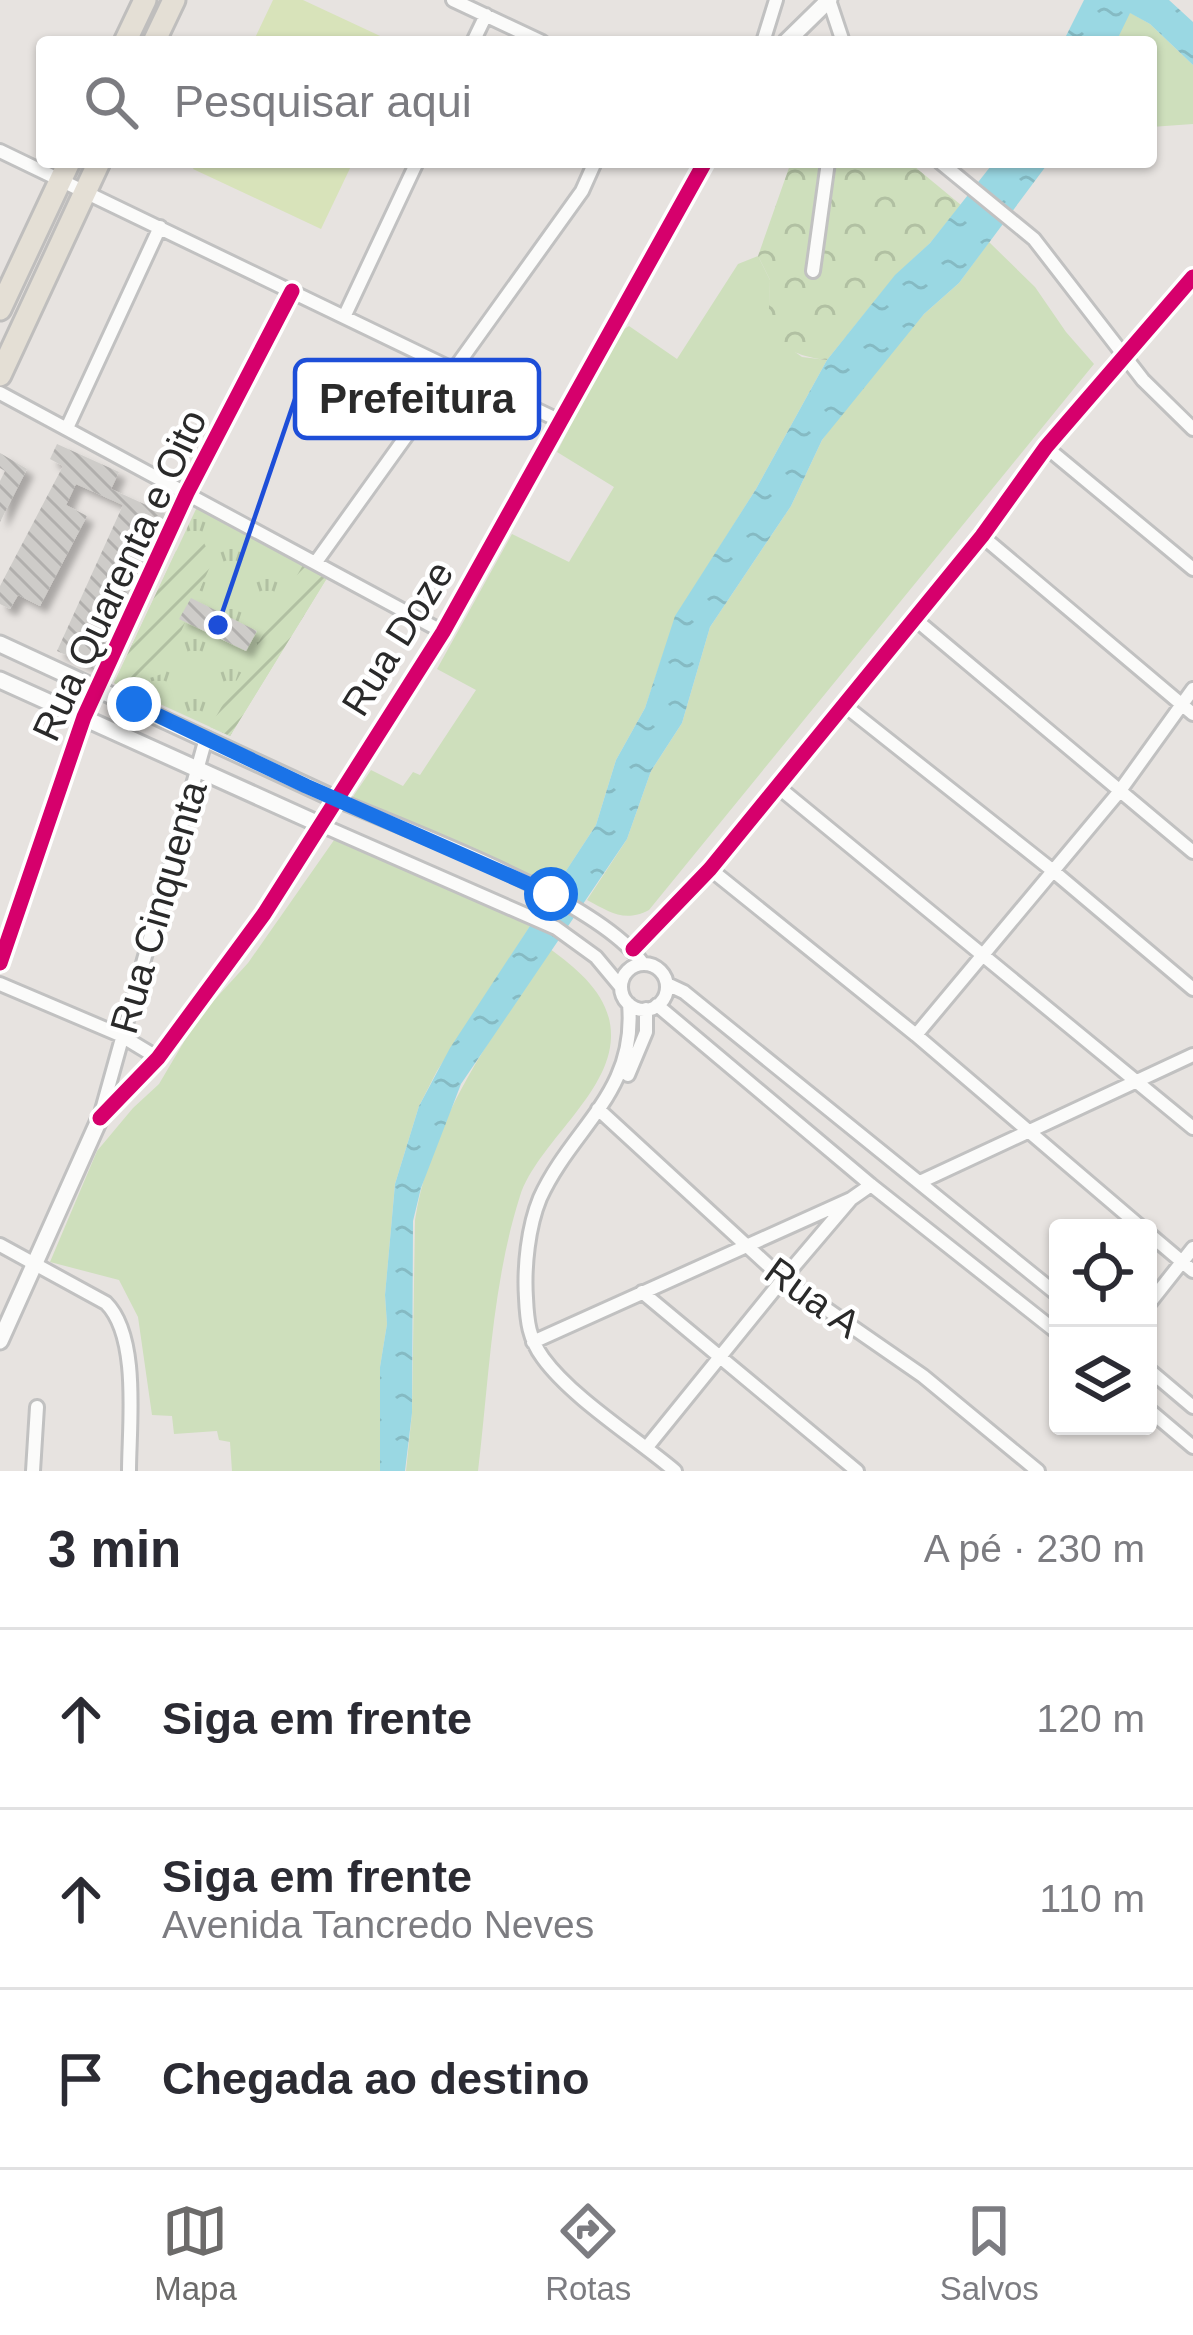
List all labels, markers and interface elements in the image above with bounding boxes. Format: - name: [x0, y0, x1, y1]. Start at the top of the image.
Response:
- search box: [36, 36, 1157, 168]
- icon: search: [78, 69, 144, 135]
- text: Pesquisar aqui: [174, 76, 472, 127]
- callout: Prefeitura: [295, 360, 539, 438]
- text: Prefeitura: [319, 375, 516, 422]
- street label: Rua Quarenta e Oito: [24, 403, 215, 747]
- street label: Rua Doze: [333, 553, 462, 723]
- route end: [107, 677, 161, 731]
- street label: Rua Cinquenta: [102, 776, 215, 1038]
- route start: [524, 867, 578, 921]
- map controls: [1049, 1219, 1157, 1435]
- button: locate: [1049, 1219, 1157, 1327]
- street label: Rua A: [757, 1249, 868, 1346]
- button: layers: [1049, 1327, 1157, 1435]
- text: 3 min: [48, 1521, 181, 1578]
- text: A pé · 230 m: [924, 1527, 1145, 1570]
- icon: ahead: [48, 1686, 114, 1752]
- text: Siga em frente: [162, 1693, 472, 1744]
- text: 120 m: [1037, 1697, 1145, 1740]
- text: Siga em frente: [162, 1851, 472, 1902]
- icon: ahead: [48, 1866, 114, 1932]
- text: 110 m: [1040, 1877, 1145, 1920]
- text: Avenida Tancredo Neves: [162, 1903, 594, 1946]
- icon: arrive: [48, 2046, 114, 2112]
- text: Chegada ao destino: [162, 2053, 590, 2104]
- tab: Mapa: [154, 2198, 237, 2308]
- tab: Rotas: [545, 2198, 631, 2308]
- tab: Salvos: [940, 2198, 1039, 2308]

